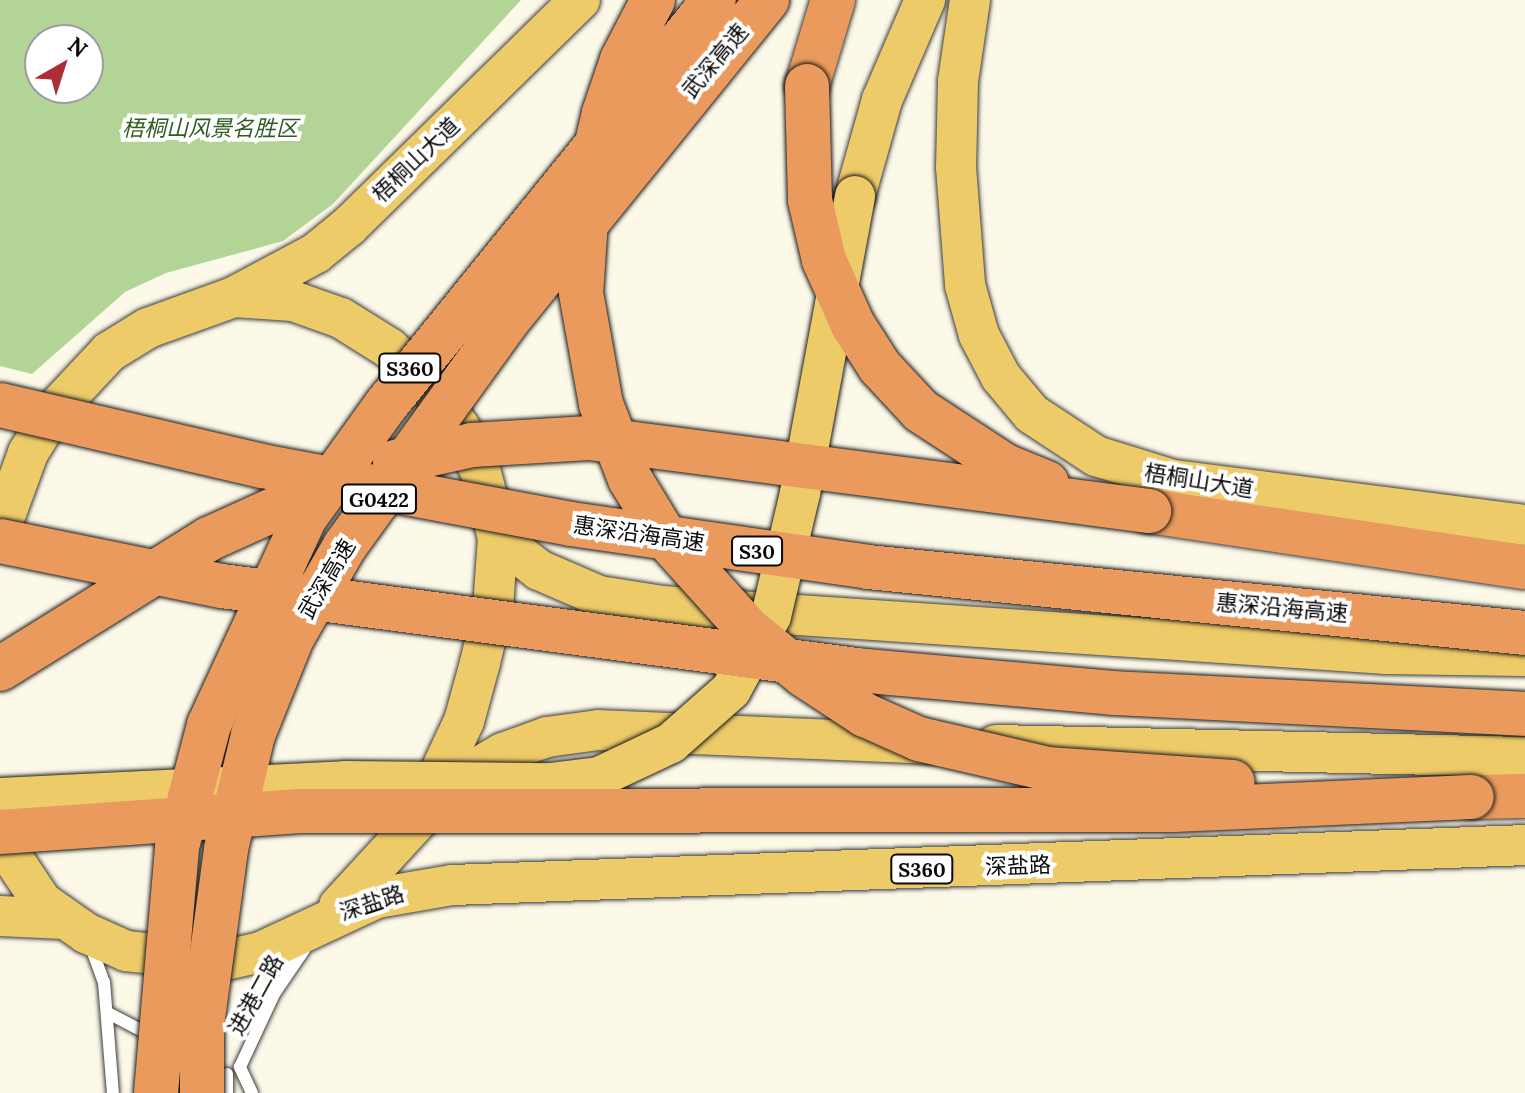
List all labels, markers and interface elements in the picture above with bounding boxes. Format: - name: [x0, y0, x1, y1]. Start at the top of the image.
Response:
- street label: 武深高速: [677, 19, 753, 103]
- north arrow: [24, 24, 104, 104]
- text: N: [62, 31, 93, 63]
- street label: 梧桐山大道: [367, 112, 465, 208]
- park label: 梧桐山风景名胜区: [122, 116, 298, 142]
- road number: S360: [378, 352, 442, 384]
- street label: 梧桐山大道: [1143, 459, 1255, 503]
- road number: G0422: [339, 483, 419, 515]
- street label: 惠深沿海高速: [572, 512, 706, 556]
- street label: 武深高速: [293, 534, 361, 624]
- road number: S30: [731, 535, 783, 567]
- street label: 惠深沿海高速: [1215, 589, 1349, 627]
- street label: 深盐路: [985, 852, 1051, 880]
- road number: S360: [890, 853, 954, 885]
- street label: 深盐路: [337, 880, 407, 926]
- street label: 进港二路: [223, 950, 289, 1040]

